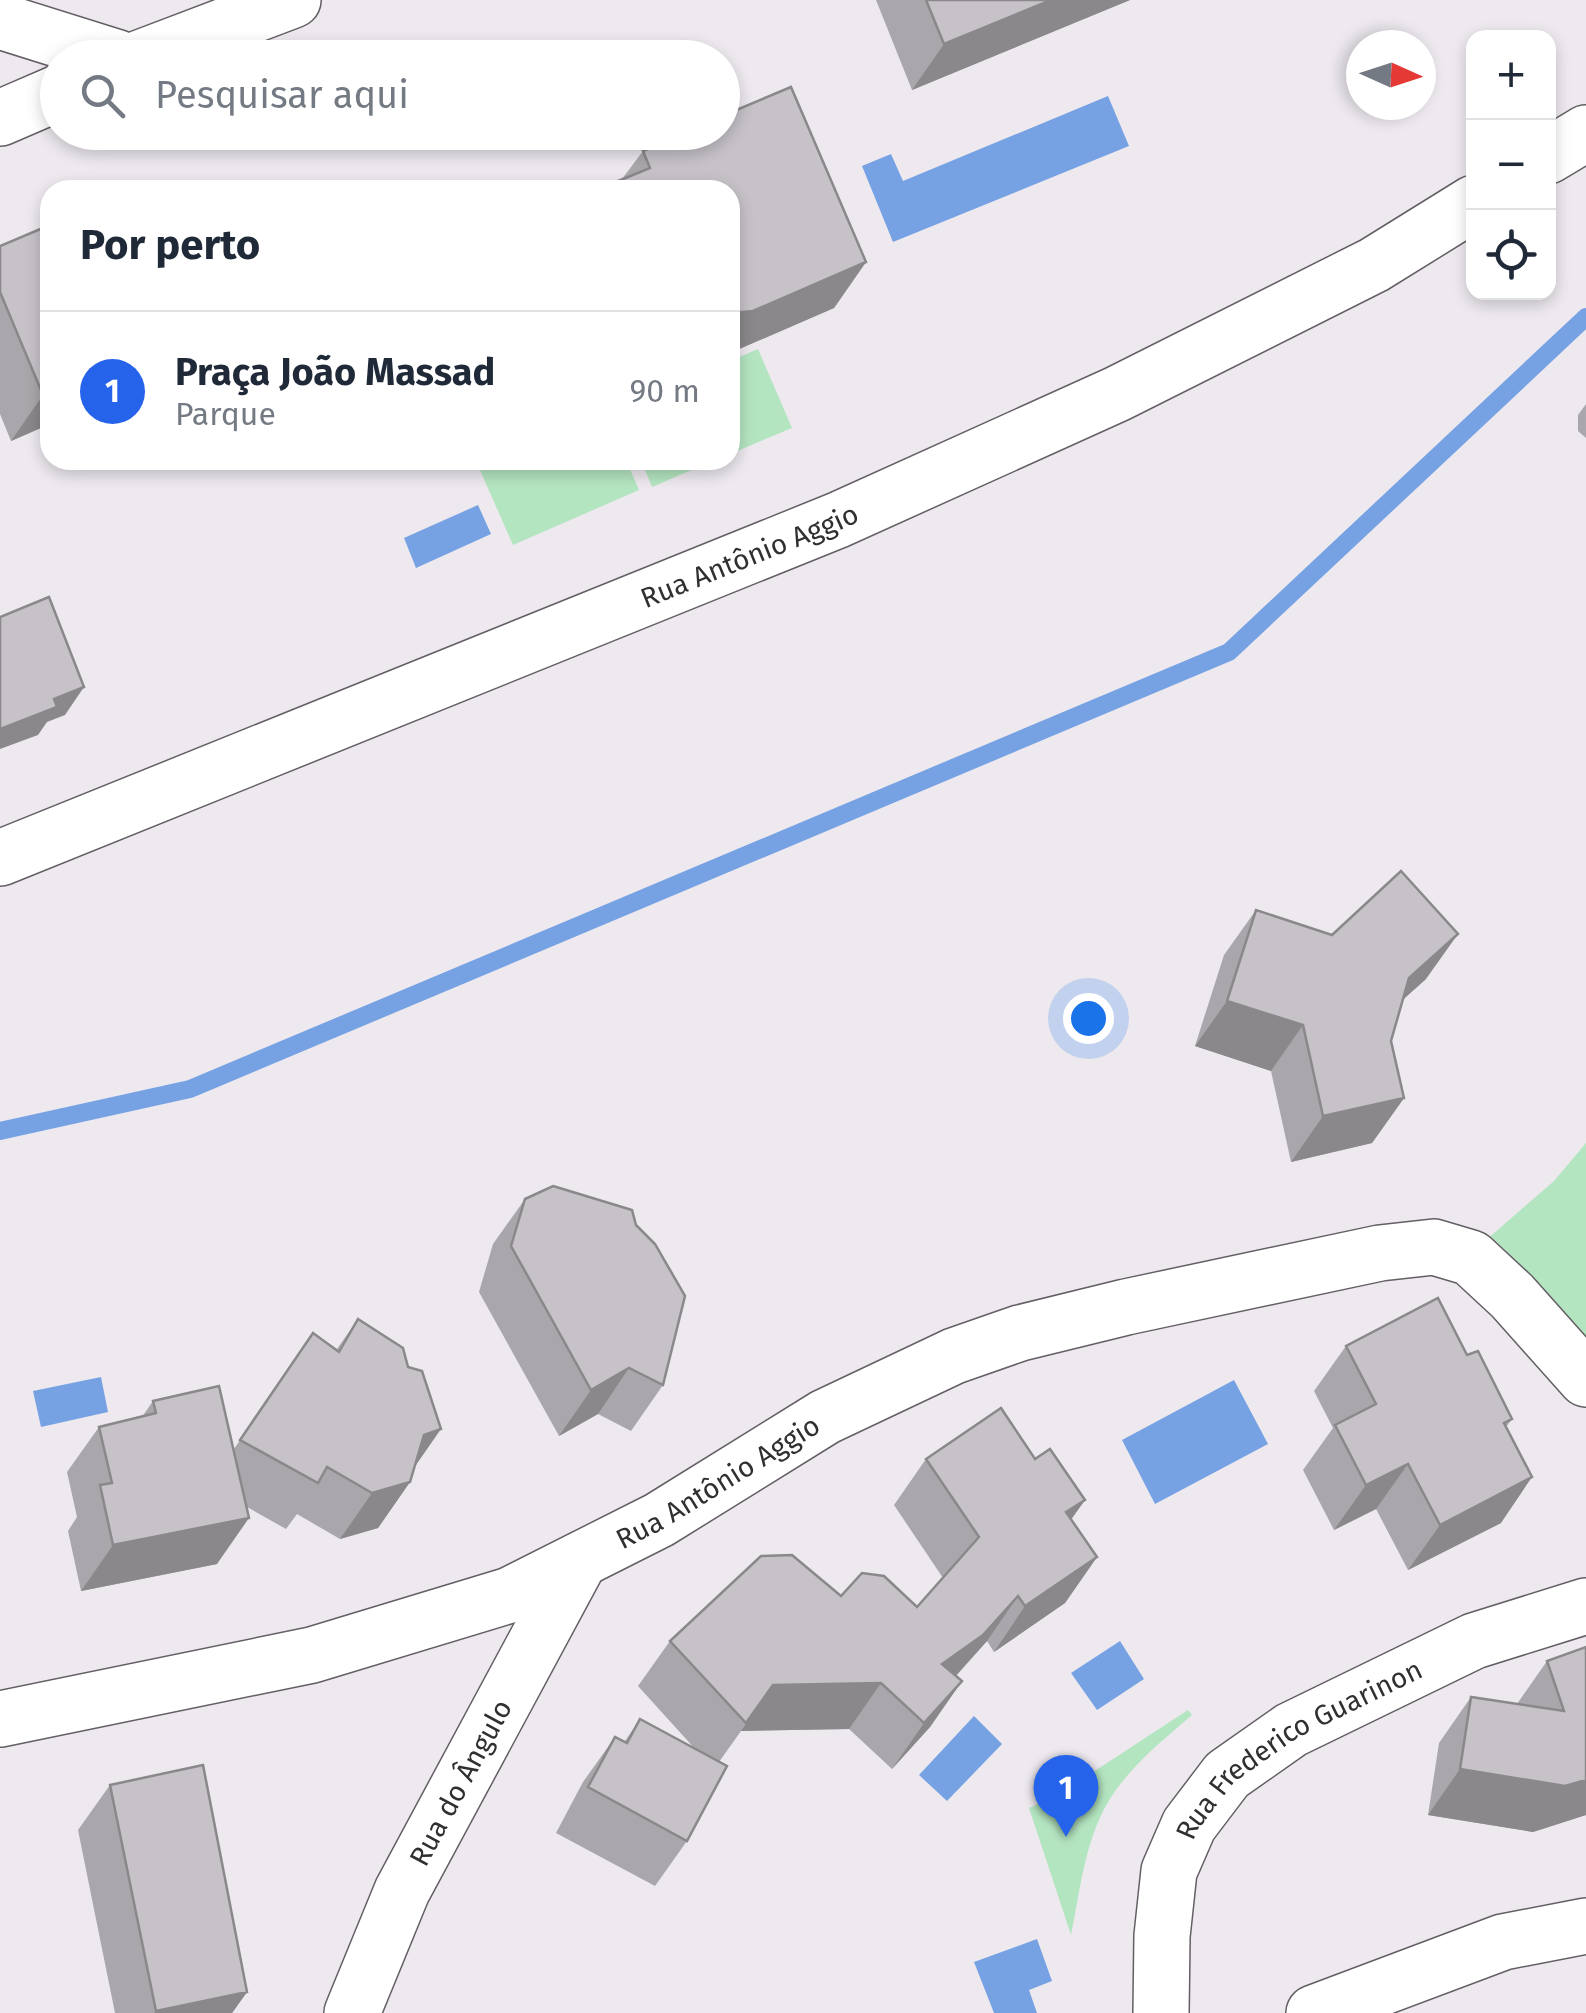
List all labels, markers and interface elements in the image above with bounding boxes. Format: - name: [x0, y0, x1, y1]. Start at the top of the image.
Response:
- north arrow: [1346, 30, 1436, 120]
- map controls: [1466, 30, 1556, 300]
- button: +: [1466, 30, 1556, 120]
- search box: [40, 40, 740, 150]
- icon: search: [75, 68, 130, 123]
- text: Pesquisar aqui: [155, 72, 409, 118]
- button: −: [1466, 120, 1556, 210]
- button: locate: [1466, 210, 1556, 300]
- text: Por perto: [80, 220, 260, 270]
- text: Praça João Massad: [175, 349, 495, 395]
- text: 1: [105, 372, 120, 410]
- text: 90 m: [629, 372, 700, 410]
- text: Parque: [175, 395, 276, 433]
- street label: Rua Antônio Aggio: [636, 497, 863, 614]
- your location: [1063, 993, 1114, 1044]
- street label: Rua Antônio Aggio: [610, 1408, 826, 1556]
- street label: Rua Frederico Guarinon: [1168, 1652, 1427, 1844]
- street label: Rua do Ângulo: [402, 1694, 518, 1871]
- pin: 1: [1034, 1754, 1098, 1837]

